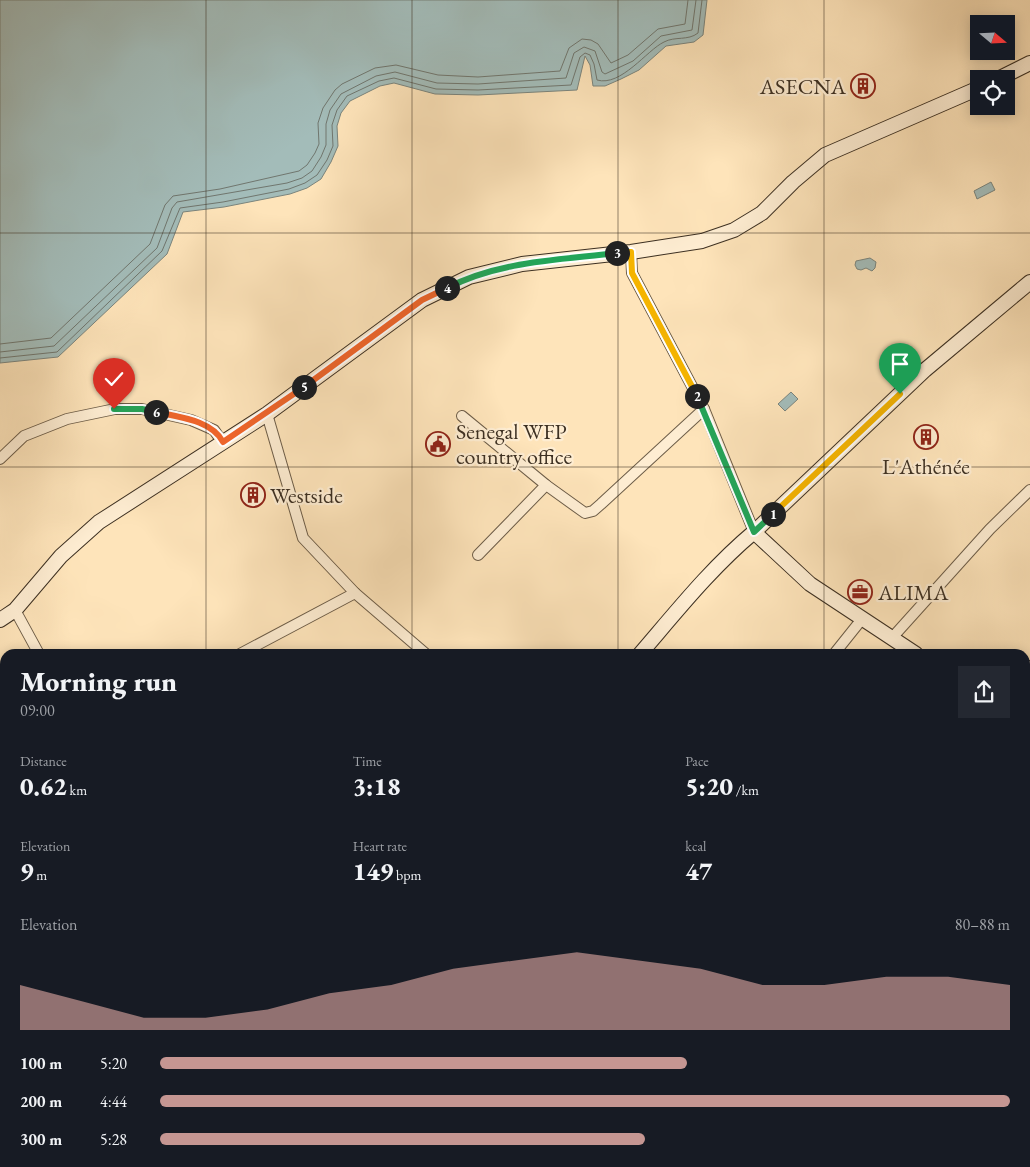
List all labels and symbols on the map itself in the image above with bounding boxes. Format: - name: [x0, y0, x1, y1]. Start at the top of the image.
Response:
- north arrow: [970, 15, 1015, 60]
- place label: ASECNA: [759, 72, 847, 101]
- building icon: ASECNA: [850, 73, 876, 99]
- pin: 3: [604, 240, 630, 266]
- pin: 4: [434, 276, 460, 300]
- pin: [879, 343, 921, 394]
- pin: [93, 358, 135, 409]
- pin: 5: [292, 374, 316, 400]
- pin: 2: [684, 384, 710, 408]
- pin: 6: [144, 400, 168, 424]
- place label: Senegal WFP country office: [456, 417, 572, 471]
- building icon: L'Athénée: [913, 424, 939, 450]
- public building icon: Senegal WFP country office: [425, 431, 451, 457]
- place label: L'Athénée: [882, 452, 970, 481]
- place label: Westside: [270, 481, 343, 510]
- building icon: Westside: [240, 482, 266, 508]
- pin: 1: [760, 502, 786, 526]
- place label: ALIMA: [877, 578, 949, 607]
- office icon: ALIMA: [847, 579, 873, 605]

